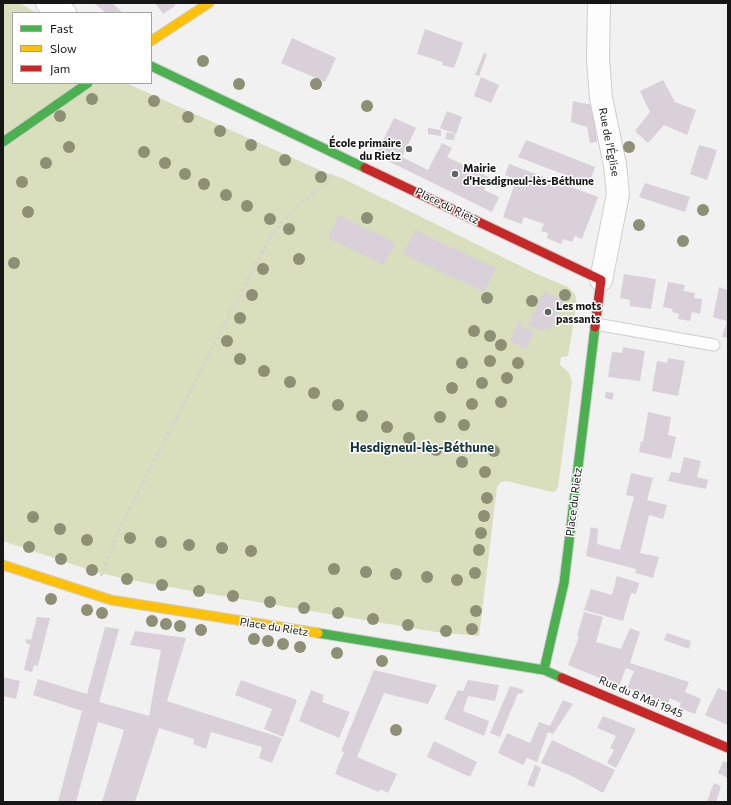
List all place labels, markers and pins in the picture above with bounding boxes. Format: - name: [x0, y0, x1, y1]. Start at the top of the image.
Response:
- place label: École primaire du Rietz: [329, 136, 401, 162]
- marker: École primaire du Rietz: [404, 144, 414, 154]
- place label: Mairie d'Hesdigneul-lès-Béthune: [463, 161, 594, 187]
- marker: Mairie d'Hesdigneul-lès-Béthune: [450, 169, 460, 179]
- place label: Les mots passants: [556, 299, 601, 325]
- marker: Les mots passants: [543, 307, 553, 317]

